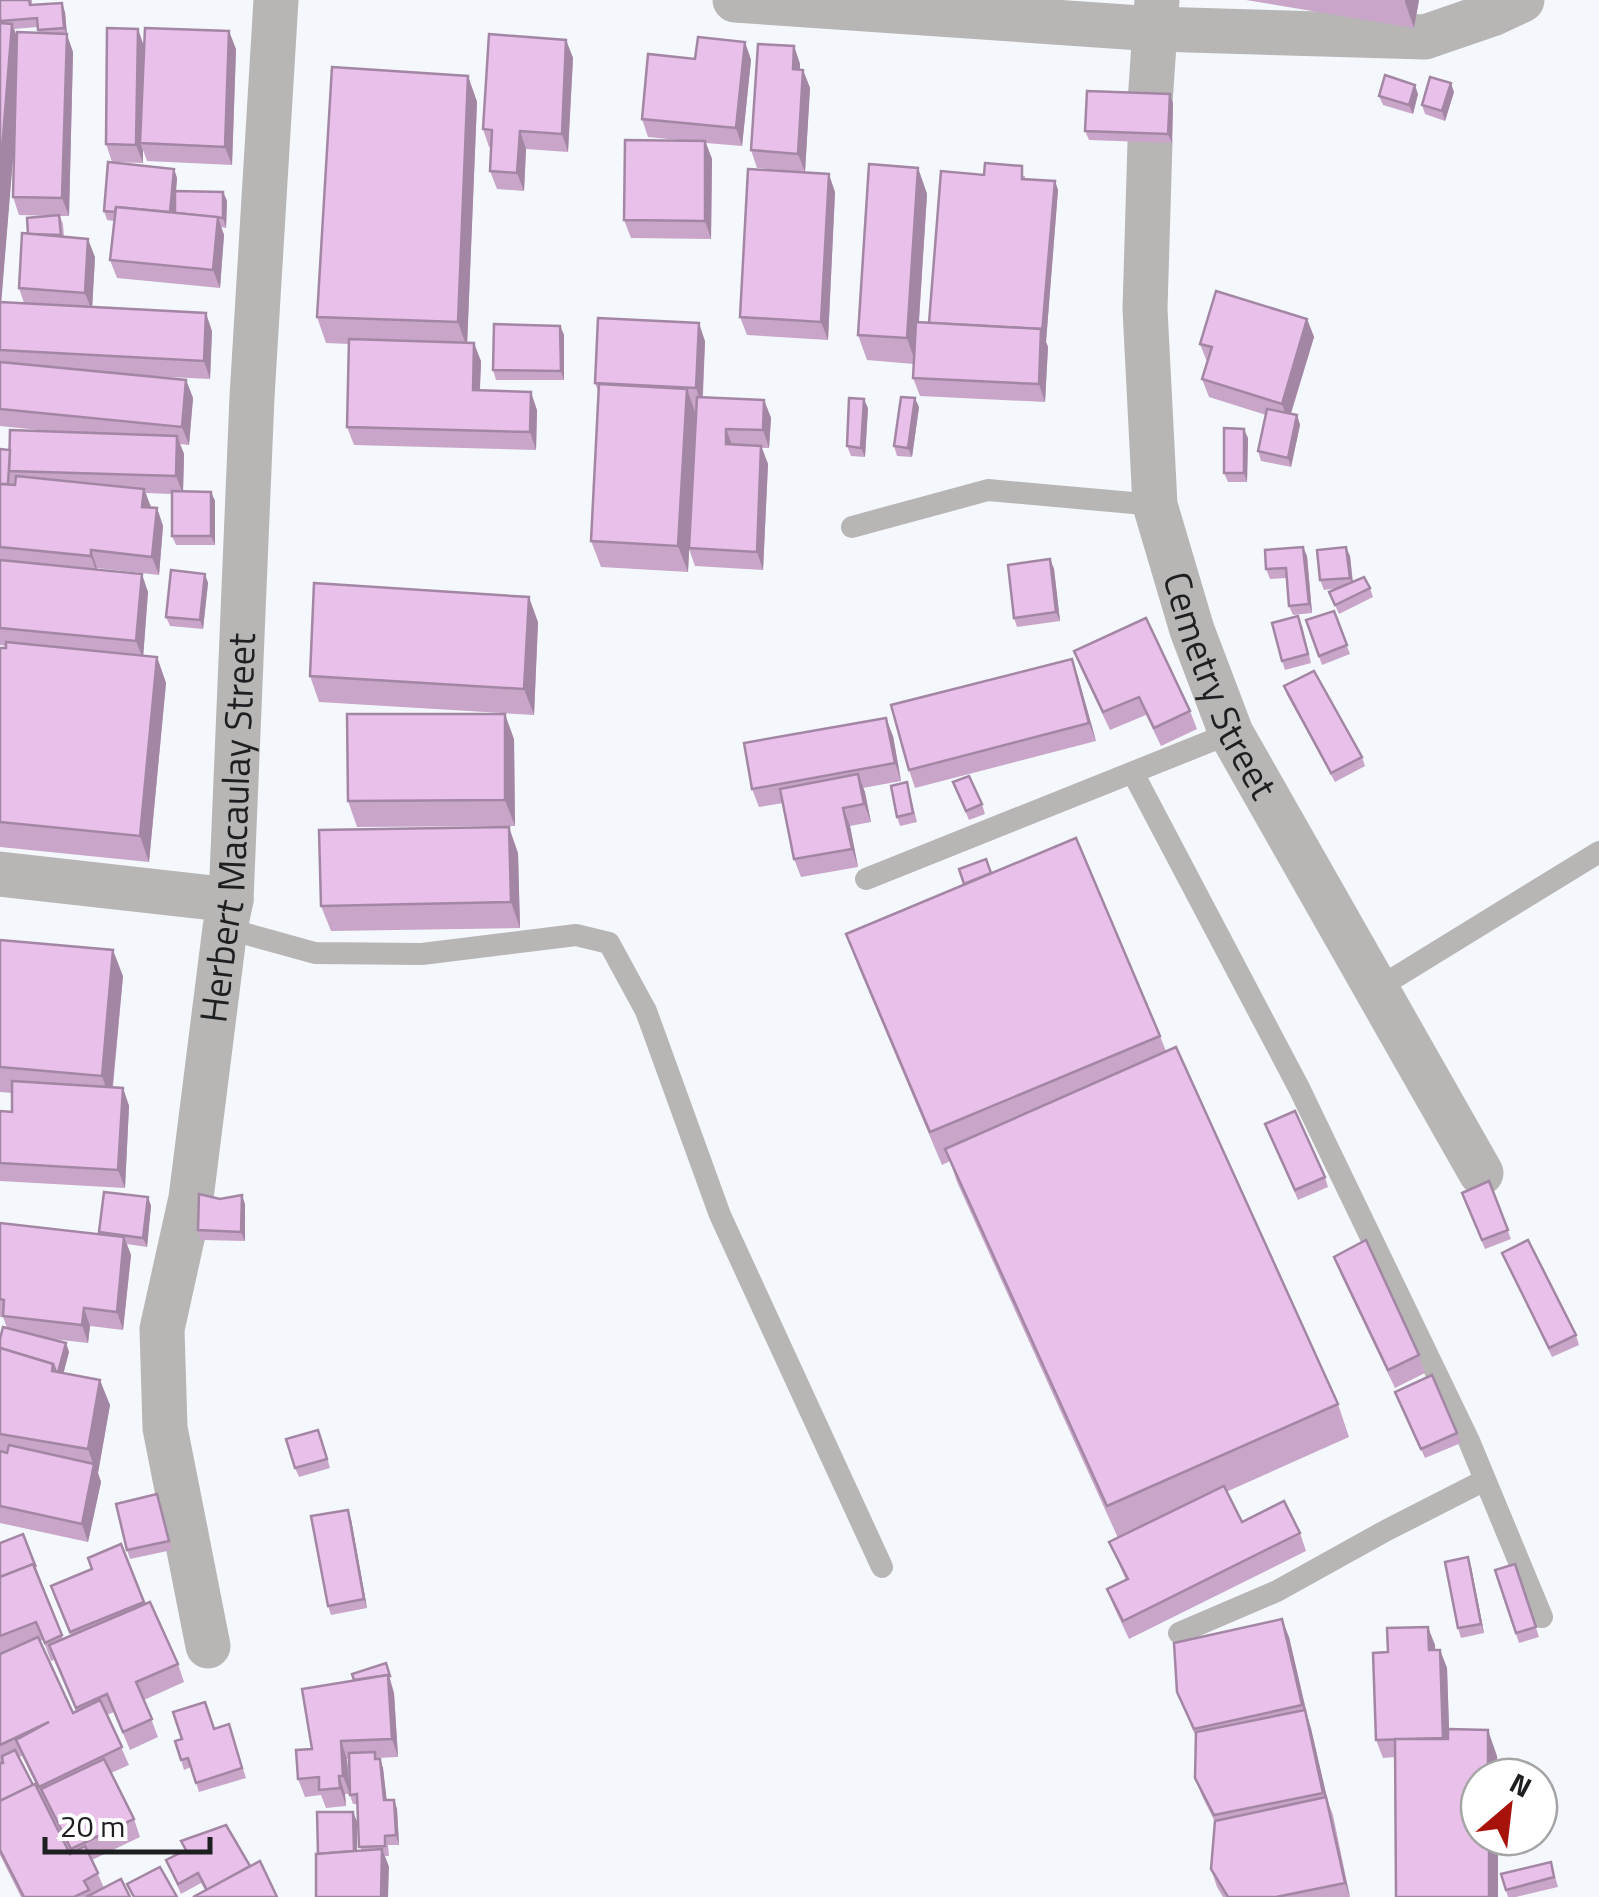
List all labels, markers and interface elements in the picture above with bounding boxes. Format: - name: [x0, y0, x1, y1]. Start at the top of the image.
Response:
- street label: Cemetry Street: [1148, 564, 1293, 809]
- street label: Herbert Macaulay Street: [183, 632, 270, 1026]
- north arrow: [1459, 1757, 1559, 1857]
- text: N: [1502, 1761, 1540, 1808]
- scale bar: [45, 1792, 210, 1854]
- text: 20 m: [60, 1803, 125, 1849]

